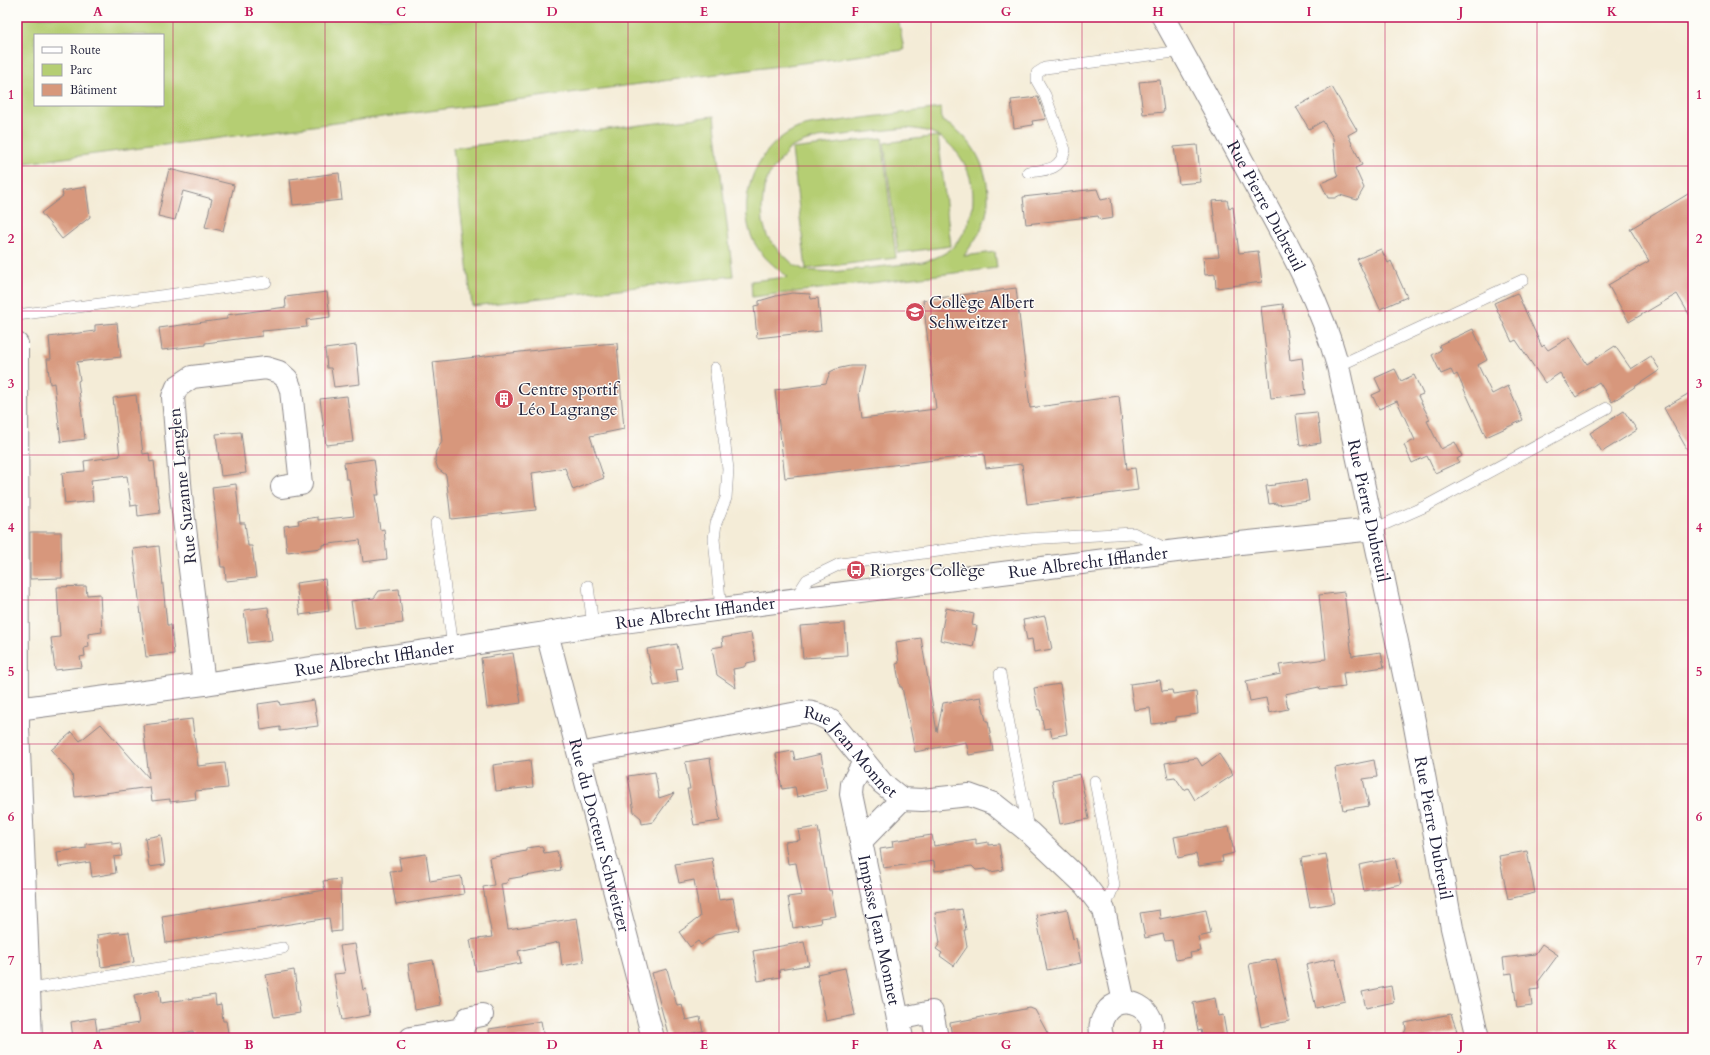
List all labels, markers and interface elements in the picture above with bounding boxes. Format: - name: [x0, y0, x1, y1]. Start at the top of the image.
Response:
- text: A: [93, 3, 103, 21]
- text: B: [244, 3, 254, 21]
- text: C: [396, 3, 406, 21]
- text: D: [546, 3, 558, 21]
- text: E: [700, 3, 708, 21]
- text: F: [851, 3, 859, 21]
- text: G: [1001, 3, 1012, 21]
- text: H: [1152, 3, 1164, 21]
- text: I: [1306, 3, 1312, 21]
- text: J: [1457, 3, 1464, 21]
- text: K: [1607, 3, 1618, 21]
- legend: [34, 34, 164, 106]
- text: Route: [70, 42, 101, 58]
- text: Parc: [70, 62, 93, 78]
- text: Bâtiment: [70, 82, 117, 98]
- text: 1: [8, 86, 14, 104]
- text: 1: [1696, 86, 1702, 104]
- street label: Rue Pierre Dubreuil: [1221, 136, 1311, 276]
- text: 2: [8, 230, 15, 248]
- text: 2: [1696, 230, 1703, 248]
- place label: Collège Albert Schweitzer: [929, 291, 1035, 334]
- school or university icon: Collège Albert Schweitzer: [904, 301, 926, 323]
- text: 3: [8, 375, 15, 393]
- text: 3: [1696, 375, 1703, 393]
- place label: Centre sportif Léo Lagrange: [518, 378, 621, 421]
- building icon: Centre sportif Léo Lagrange: [493, 388, 515, 410]
- street label: Rue Suzanne Lenglen: [163, 406, 202, 565]
- street label: Rue Pierre Dubreuil: [1342, 437, 1395, 585]
- text: 4: [8, 519, 15, 537]
- text: 4: [1696, 519, 1703, 537]
- street label: Rue Albrecht Ifflander: [1007, 541, 1170, 584]
- bus stop icon: Riorges Collège: [845, 559, 867, 581]
- place label: Riorges Collège: [870, 559, 985, 582]
- street label: Rue Albrecht Ifflander: [614, 591, 777, 635]
- street label: Rue Albrecht Ifflander: [293, 636, 457, 682]
- text: 5: [8, 663, 14, 681]
- text: 5: [1696, 663, 1702, 681]
- street label: Rue Jean Monnet: [802, 701, 903, 803]
- street label: Rue du Docteur Schweitzer: [563, 736, 636, 935]
- street label: Rue Pierre Dubreuil: [1409, 755, 1458, 902]
- text: 6: [8, 808, 15, 826]
- text: 6: [1696, 808, 1703, 826]
- street label: Impasse Jean Monnet: [852, 853, 906, 1008]
- text: 7: [8, 952, 15, 970]
- text: 7: [1696, 952, 1703, 970]
- text: A: [93, 1036, 103, 1054]
- text: B: [244, 1036, 254, 1054]
- text: C: [396, 1036, 406, 1054]
- text: D: [546, 1036, 558, 1054]
- text: E: [700, 1036, 708, 1054]
- text: F: [851, 1036, 859, 1054]
- text: G: [1001, 1036, 1012, 1054]
- text: H: [1152, 1036, 1164, 1054]
- text: I: [1306, 1036, 1312, 1054]
- text: J: [1457, 1036, 1464, 1054]
- text: K: [1607, 1036, 1618, 1054]

